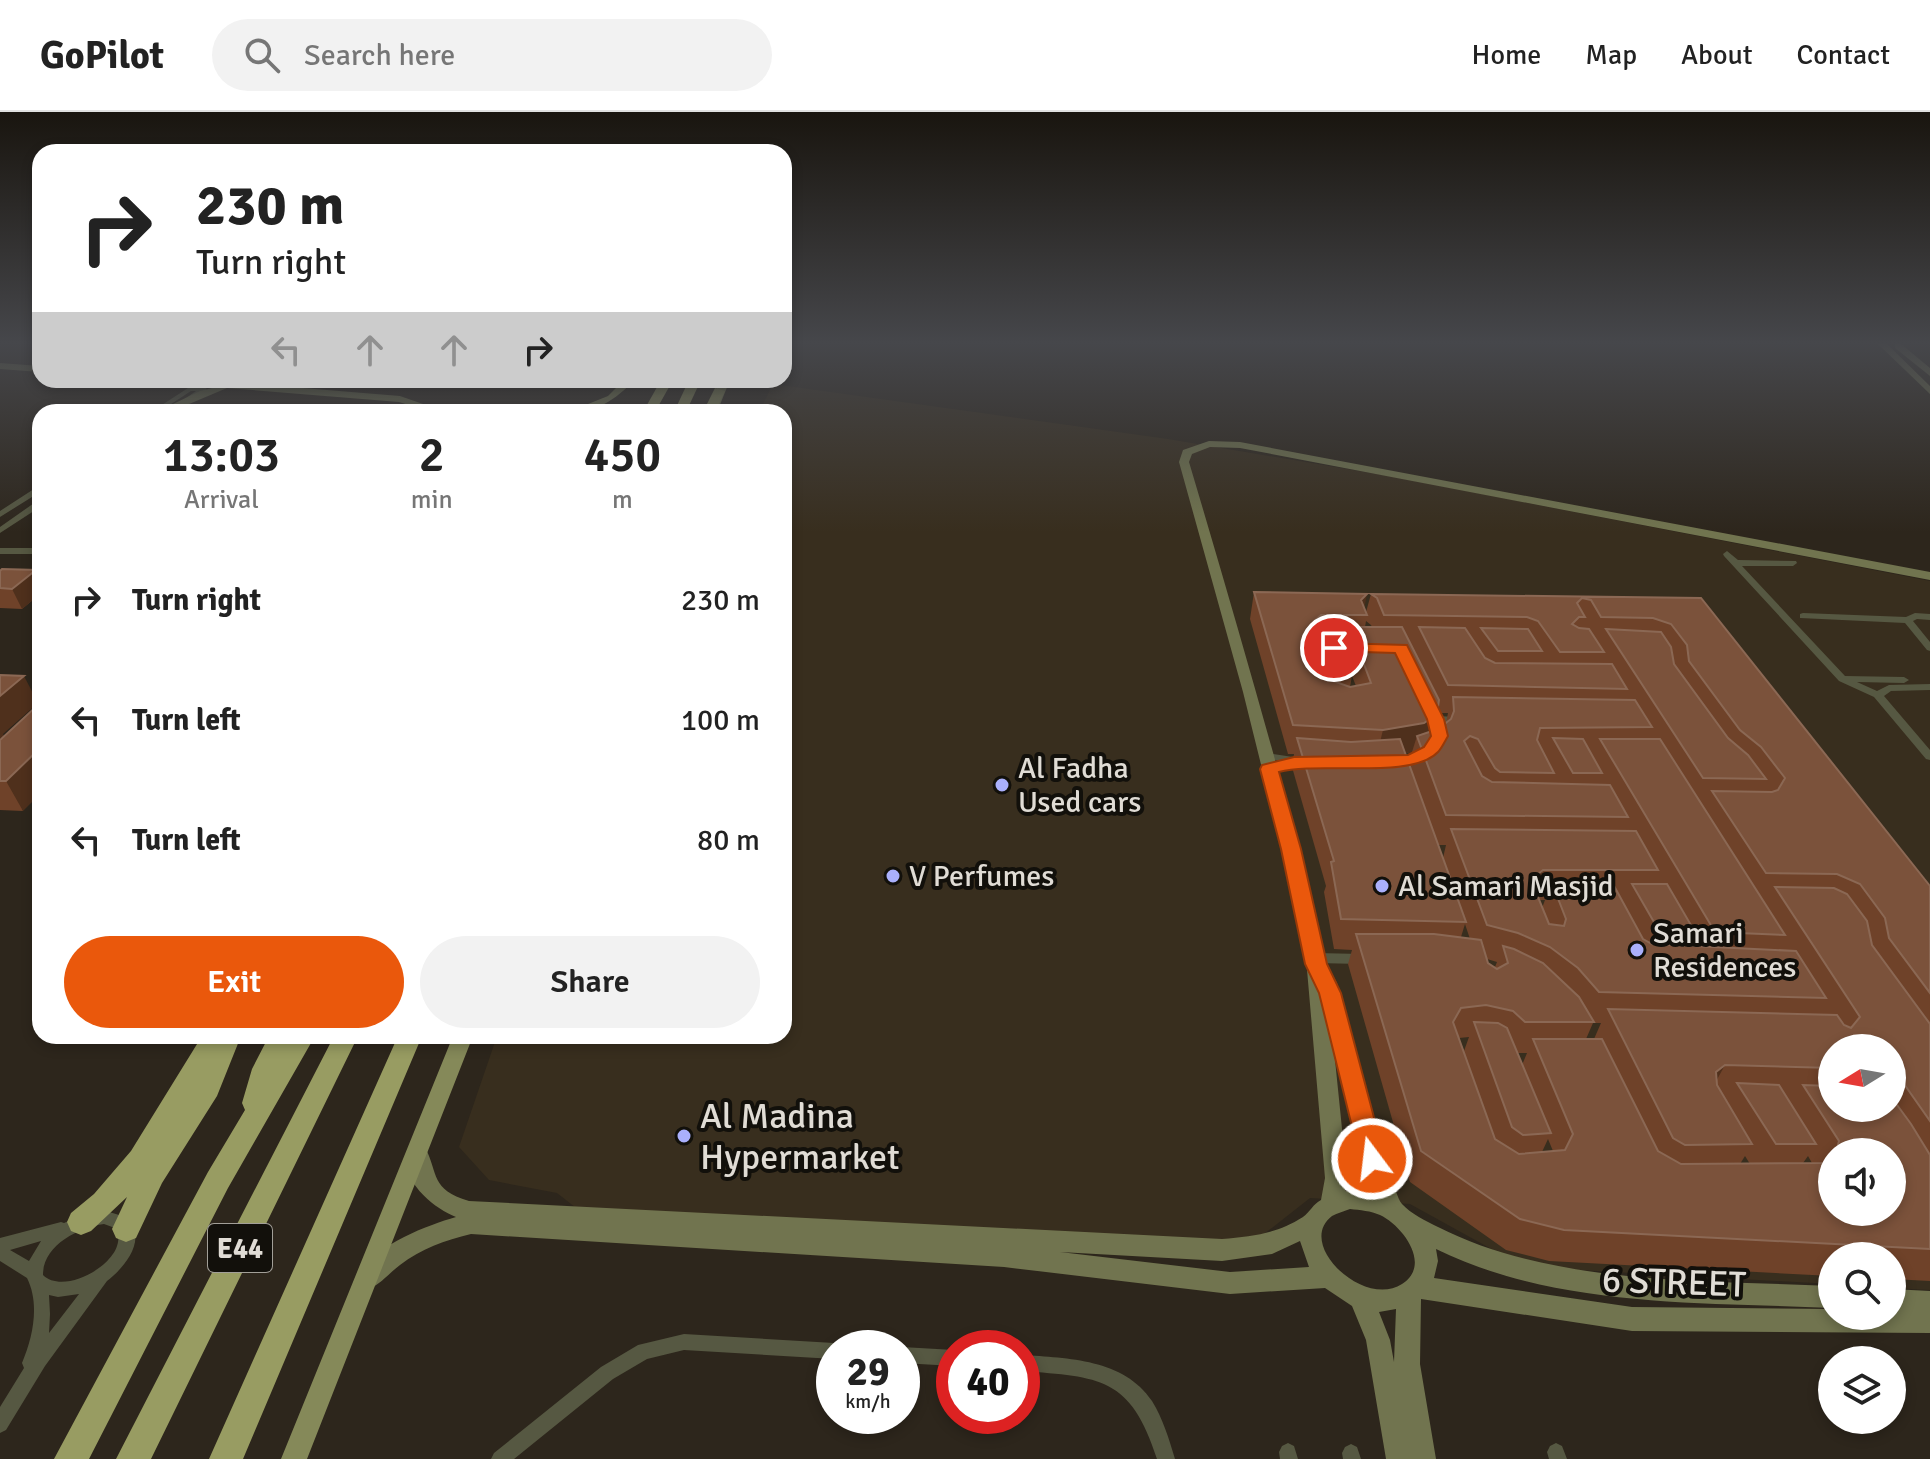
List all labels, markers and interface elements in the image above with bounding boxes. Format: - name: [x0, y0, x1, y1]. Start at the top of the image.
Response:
- search box: [212, 19, 772, 91]
- text: GoPilot: [40, 32, 164, 79]
- icon: search: [240, 33, 284, 77]
- text: Search here: [304, 37, 455, 74]
- text: Home: [1472, 38, 1541, 72]
- text: Map: [1585, 38, 1637, 72]
- text: About: [1681, 38, 1753, 72]
- text: Contact: [1797, 38, 1890, 72]
- text: 230 m: [196, 171, 344, 240]
- icon: right: [64, 176, 168, 280]
- text: Turn right: [196, 240, 346, 285]
- icon: left: [264, 328, 308, 372]
- icon: ahead: [348, 328, 392, 372]
- icon: ahead: [432, 328, 476, 372]
- icon: right: [516, 328, 560, 372]
- text: 13:03: [163, 426, 280, 485]
- text: 2: [419, 426, 445, 485]
- text: 450: [583, 426, 661, 485]
- text: Arrival: [184, 484, 259, 516]
- text: min: [411, 484, 453, 516]
- text: m: [612, 484, 633, 516]
- icon: right: [64, 578, 108, 622]
- text: Turn right: [132, 582, 261, 619]
- text: 230 m: [681, 582, 760, 619]
- pin: [1300, 614, 1368, 682]
- icon: arrive: [1312, 626, 1356, 670]
- icon: left: [64, 698, 108, 742]
- text: Turn left: [132, 702, 241, 739]
- text: 100 m: [681, 702, 760, 739]
- place label: Al Fadha Used cars: [1018, 750, 1141, 821]
- marker: Al Fadha Used cars: [993, 776, 1011, 794]
- icon: left: [64, 818, 108, 862]
- text: Turn left: [132, 822, 241, 859]
- text: 80 m: [697, 822, 760, 859]
- place label: V Perfumes: [909, 858, 1055, 895]
- marker: V Perfumes: [884, 867, 902, 885]
- place label: Al Samari Masjid: [1398, 868, 1614, 905]
- marker: Al Samari Masjid: [1373, 877, 1391, 895]
- place label: Samari Residences: [1653, 915, 1796, 986]
- button: Exit: [64, 936, 404, 1028]
- button: Share: [420, 936, 760, 1028]
- marker: Samari Residences: [1628, 941, 1646, 959]
- north arrow: [1818, 1034, 1906, 1122]
- map controls: [1818, 1034, 1906, 1434]
- place label: Al Madina Hypermarket: [700, 1094, 900, 1180]
- position arrow: [1330, 1117, 1414, 1201]
- marker: Al Madina Hypermarket: [675, 1127, 693, 1145]
- button: sound: [1818, 1138, 1906, 1226]
- road number: E44: [208, 1224, 272, 1272]
- button: search: [1818, 1242, 1906, 1330]
- street label: 6 STREET: [1601, 1257, 1747, 1308]
- speed limit sign: 40: [936, 1330, 1040, 1434]
- button: layers: [1818, 1346, 1906, 1434]
- text: 29: [846, 1347, 890, 1397]
- text: km/h: [845, 1389, 891, 1414]

